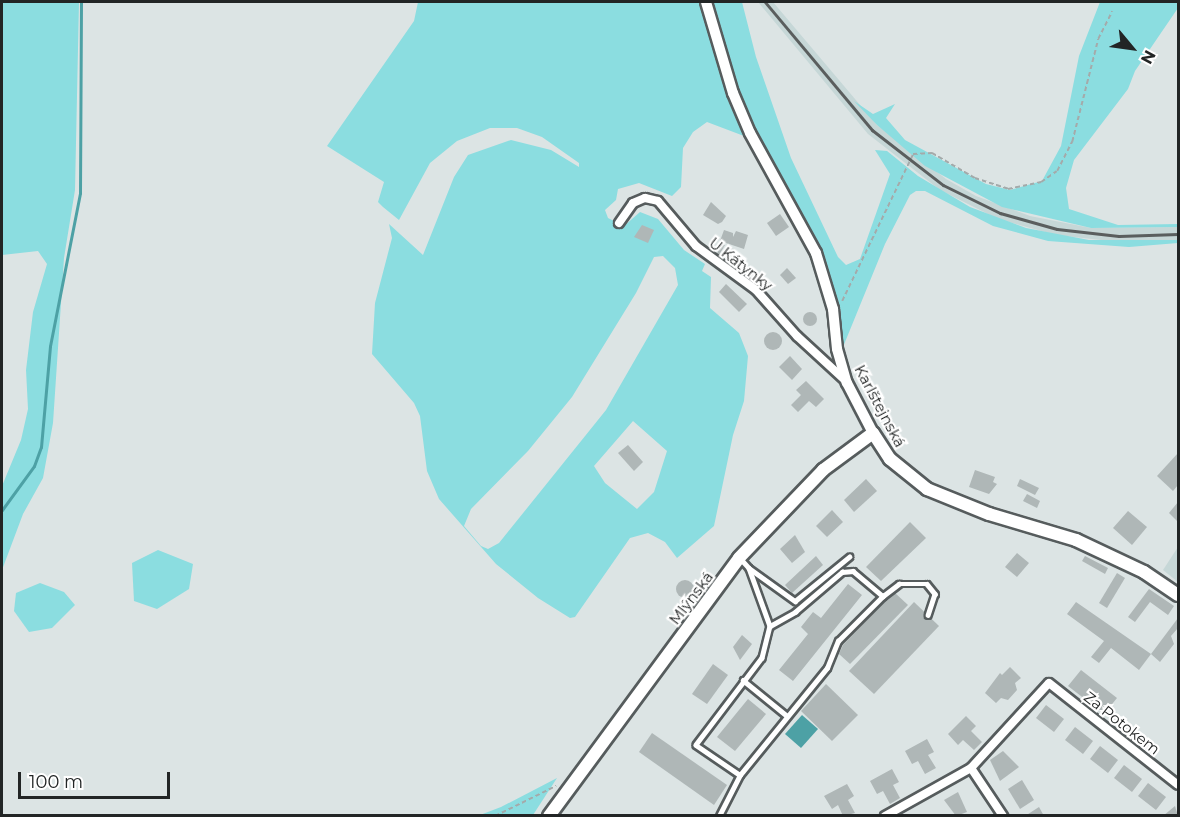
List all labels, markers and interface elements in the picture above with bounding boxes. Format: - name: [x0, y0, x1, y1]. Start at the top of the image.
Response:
- north arrow: [1102, 18, 1162, 78]
- text: N: [1137, 47, 1160, 67]
- street label: U Kátynky: [706, 234, 776, 294]
- street label: Karlštejnská: [851, 362, 909, 450]
- street label: Mlýnská: [665, 568, 717, 628]
- street label: Za Potokem: [1080, 688, 1164, 758]
- scale bar: [21, 760, 172, 798]
- text: 100 m: [29, 771, 83, 793]

